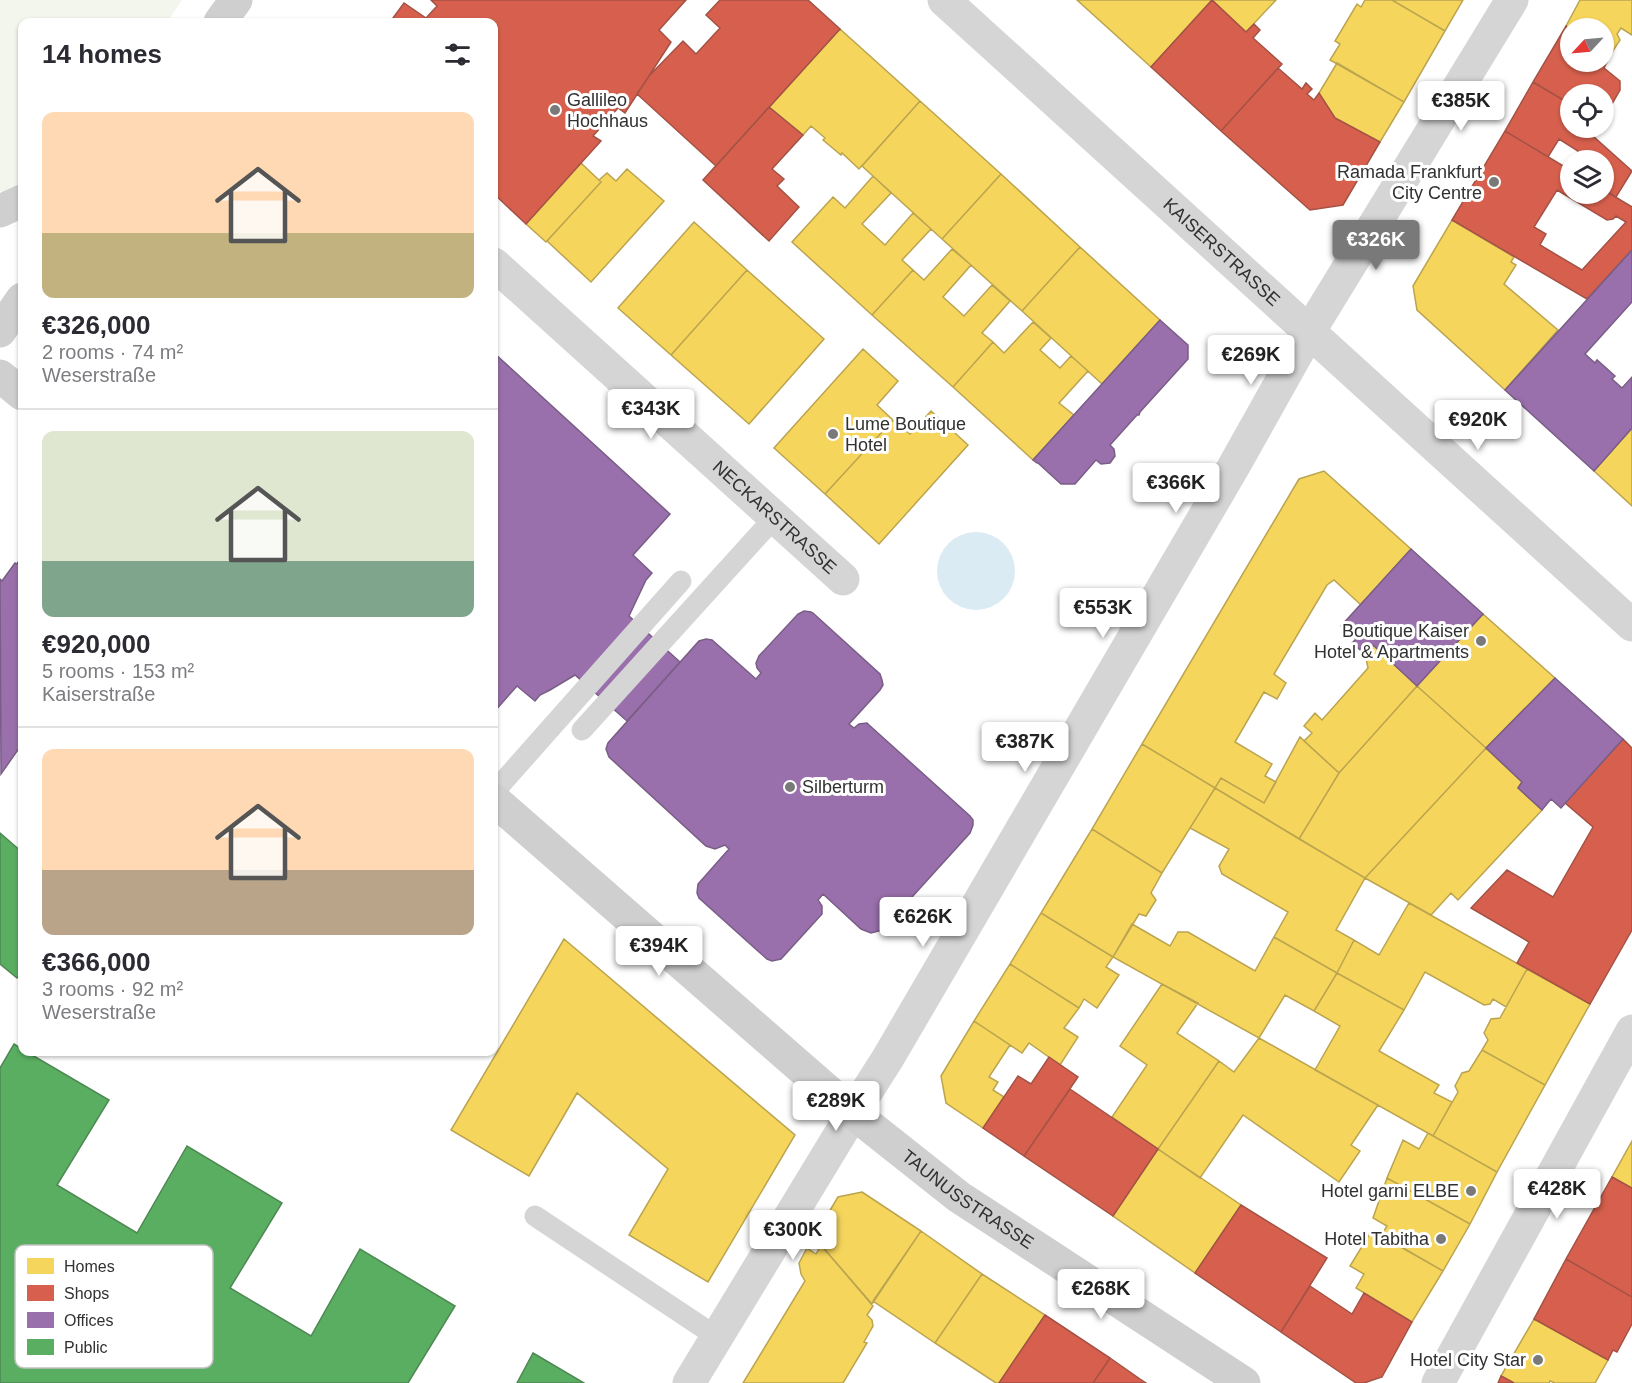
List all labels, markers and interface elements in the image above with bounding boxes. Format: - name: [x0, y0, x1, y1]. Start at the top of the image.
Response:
- north arrow: [1560, 18, 1614, 72]
- map controls: [1560, 18, 1614, 204]
- icon: filters: [441, 38, 474, 71]
- text: 14 homes: [42, 39, 162, 69]
- pin: €385K: [1419, 81, 1503, 132]
- button: locate: [1560, 84, 1614, 138]
- text: €385K: [1432, 89, 1490, 111]
- place label: Gallileo Hochhaus: [567, 90, 648, 131]
- marker: Gallileo Hochhaus: [548, 103, 562, 117]
- button: layers: [1560, 150, 1614, 204]
- icon: home: [204, 151, 312, 259]
- place label: Ramada Frankfurt City Centre: [1337, 162, 1482, 203]
- marker: Ramada Frankfurt City Centre: [1487, 175, 1501, 189]
- street label: KAISERSTRASSE: [1159, 194, 1284, 310]
- pin: €326K: [1334, 220, 1418, 271]
- text: €326K: [1347, 228, 1405, 250]
- text: €326,000: [42, 310, 150, 340]
- pin: €269K: [1209, 335, 1293, 386]
- text: 2 rooms · 74 m²: [42, 341, 183, 363]
- text: €269K: [1222, 343, 1280, 365]
- text: Weserstraße: [42, 364, 156, 386]
- pin: €343K: [609, 389, 693, 440]
- text: €343K: [622, 397, 680, 419]
- pin: €920K: [1436, 400, 1520, 451]
- text: €920K: [1449, 408, 1507, 430]
- place label: Lume Boutique Hotel: [845, 414, 966, 455]
- marker: Lume Boutique Hotel: [826, 427, 840, 441]
- street label: NECKARSTRASSE: [709, 457, 840, 578]
- pin: €366K: [1134, 463, 1218, 514]
- icon: home: [204, 470, 312, 578]
- text: €366K: [1147, 471, 1205, 493]
- pin: €553K: [1061, 588, 1145, 639]
- text: €553K: [1074, 596, 1132, 618]
- place label: Boutique Kaiser Hotel & Apartments: [1314, 621, 1469, 662]
- text: €920,000: [42, 629, 150, 659]
- marker: Boutique Kaiser Hotel & Apartments: [1474, 634, 1488, 648]
- text: 5 rooms · 153 m²: [42, 660, 194, 682]
- text: Kaiserstraße: [42, 683, 155, 705]
- pin: €387K: [983, 722, 1067, 773]
- text: €387K: [996, 730, 1054, 752]
- place label: Silberturm: [802, 777, 884, 797]
- marker: Silberturm: [783, 780, 797, 794]
- icon: home: [204, 788, 312, 896]
- pin: €626K: [881, 897, 965, 948]
- text: €626K: [894, 905, 952, 927]
- pin: €394K: [617, 926, 701, 977]
- text: €394K: [630, 934, 688, 956]
- text: €366,000: [42, 947, 150, 977]
- text: 3 rooms · 92 m²: [42, 978, 183, 1000]
- text: Weserstraße: [42, 1001, 156, 1023]
- pin: €289K: [794, 1081, 878, 1132]
- text: €289K: [807, 1089, 865, 1111]
- street label: TAUNUSSTRASSE: [898, 1146, 1037, 1253]
- pin: €428K: [1515, 1169, 1599, 1220]
- text: €428K: [1528, 1177, 1586, 1199]
- place label: Hotel garni ELBE: [1321, 1181, 1459, 1201]
- marker: Hotel garni ELBE: [1464, 1184, 1478, 1198]
- pin: €300K: [751, 1210, 835, 1261]
- text: €300K: [764, 1218, 822, 1240]
- place label: Hotel Tabitha: [1324, 1229, 1430, 1249]
- marker: Hotel Tabitha: [1434, 1232, 1448, 1246]
- legend: [15, 1245, 213, 1368]
- text: Homes: [64, 1258, 115, 1275]
- pin: €268K: [1059, 1269, 1143, 1320]
- text: €268K: [1072, 1277, 1130, 1299]
- text: Shops: [64, 1285, 109, 1302]
- text: Offices: [64, 1312, 114, 1329]
- text: Public: [64, 1339, 108, 1356]
- place label: Hotel City Star: [1410, 1350, 1526, 1370]
- marker: Hotel City Star: [1531, 1353, 1545, 1367]

